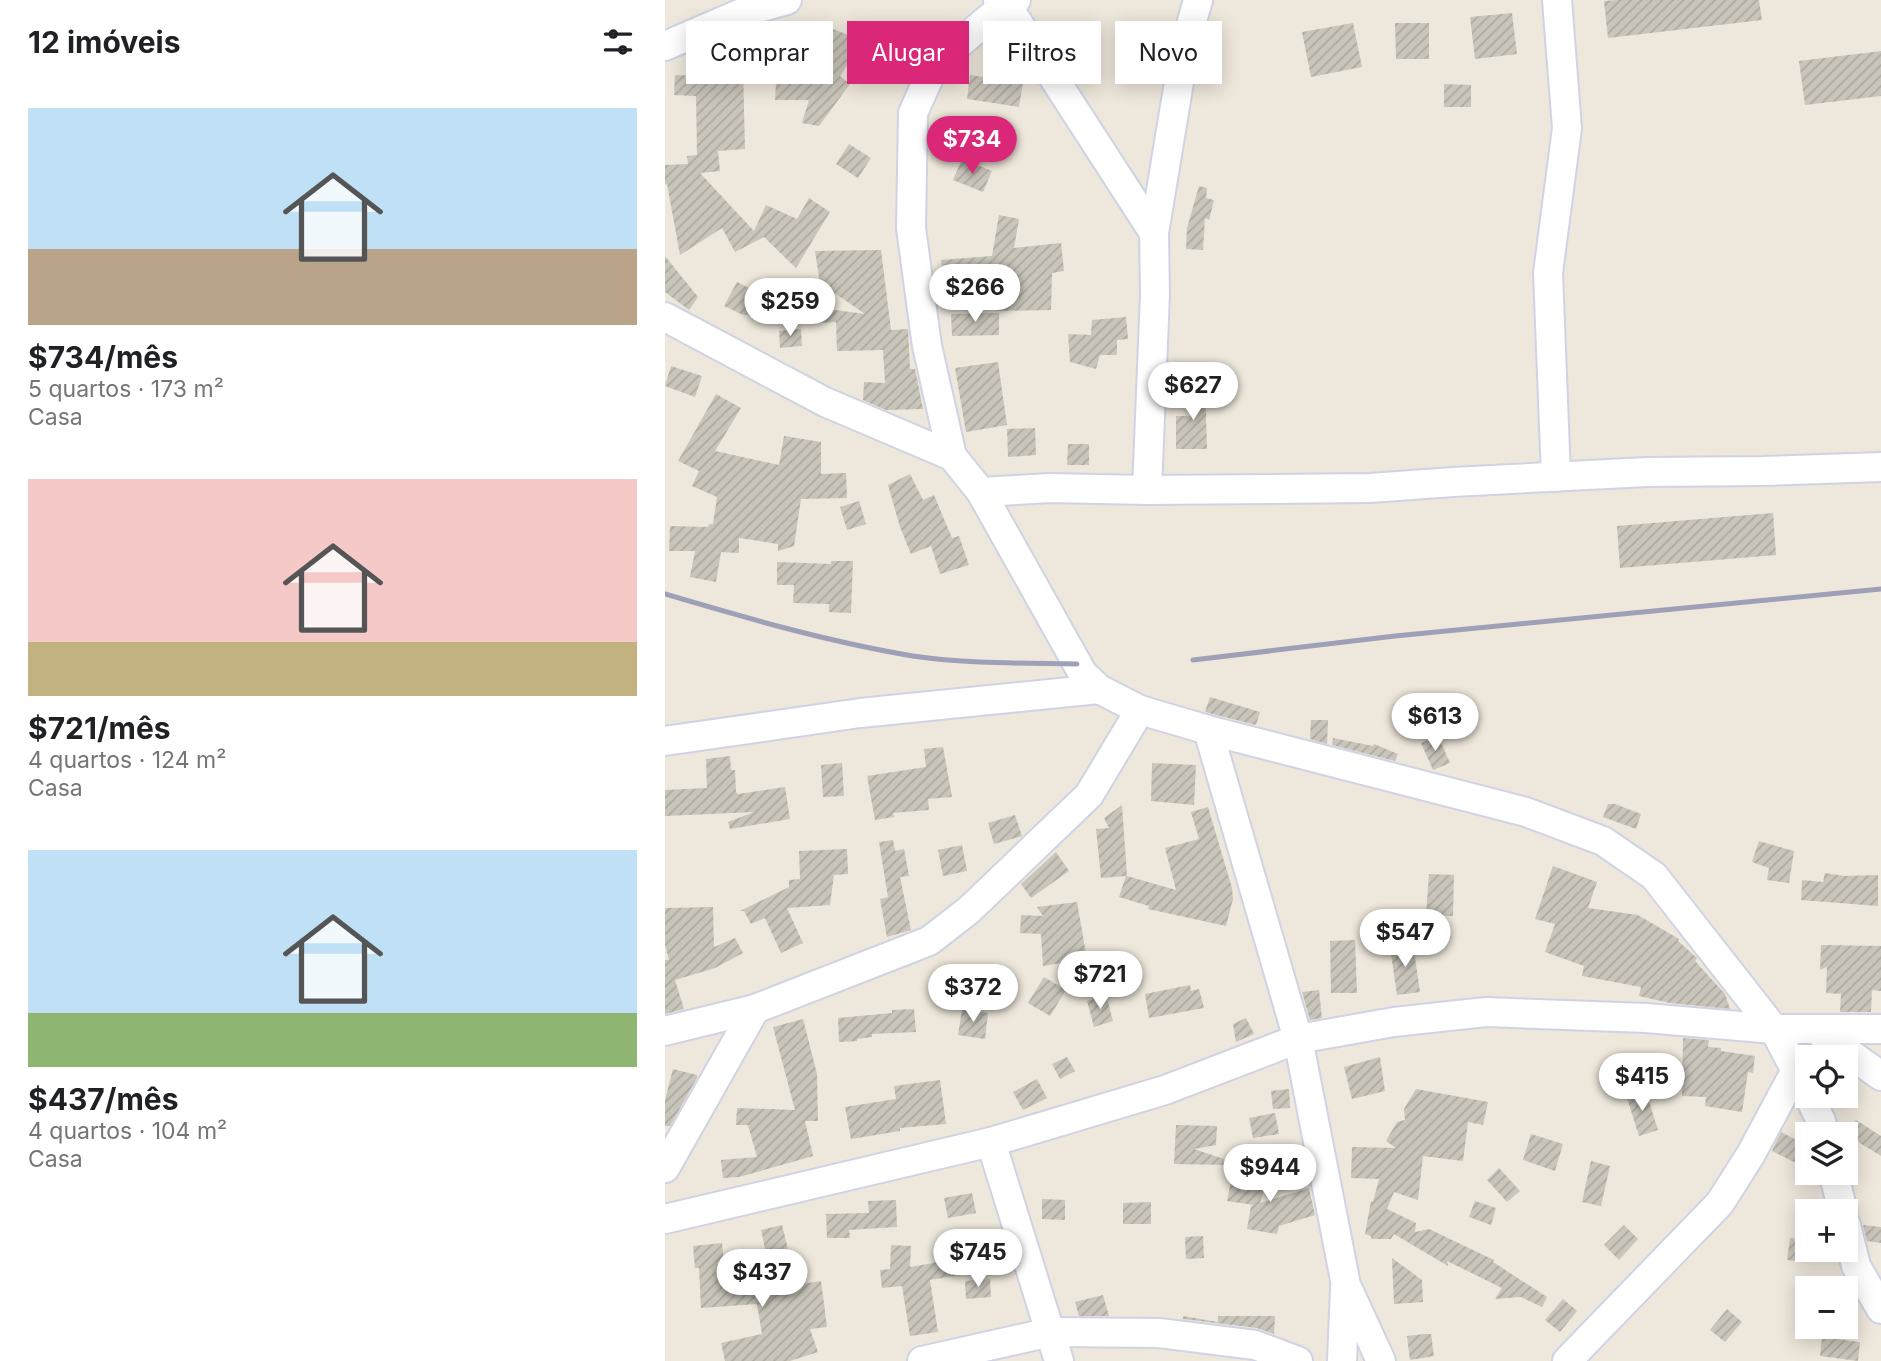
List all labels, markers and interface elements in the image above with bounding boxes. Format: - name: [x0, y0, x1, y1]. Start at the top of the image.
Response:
- chip: Comprar: [686, 21, 833, 84]
- chip: Alugar: [847, 21, 969, 84]
- chip: Filtros: [983, 21, 1101, 84]
- chip: Novo: [1115, 21, 1222, 84]
- icon: filters: [599, 23, 637, 61]
- text: 12 imóveis: [28, 24, 181, 60]
- pin: $734: [931, 116, 1013, 176]
- text: $734: [943, 125, 1001, 153]
- icon: home: [270, 154, 396, 280]
- pin: $266: [934, 264, 1016, 324]
- text: $266: [945, 273, 1005, 301]
- pin: $259: [749, 278, 831, 338]
- text: $259: [760, 287, 820, 315]
- text: $734/mês: [28, 339, 178, 375]
- pin: $627: [1152, 362, 1234, 422]
- text: $627: [1164, 371, 1222, 399]
- text: 5 quartos · 173 m²: [28, 375, 224, 403]
- text: Casa: [28, 403, 83, 431]
- icon: home: [270, 525, 396, 651]
- pin: $613: [1394, 694, 1476, 753]
- text: $613: [1408, 702, 1462, 730]
- text: $721/mês: [28, 710, 171, 746]
- text: 4 quartos · 124 m²: [28, 746, 226, 774]
- text: Casa: [28, 774, 83, 802]
- icon: home: [270, 896, 396, 1022]
- pin: $547: [1364, 909, 1446, 969]
- text: $547: [1376, 918, 1434, 946]
- pin: $721: [1059, 951, 1141, 1011]
- text: $721: [1074, 960, 1126, 988]
- pin: $372: [932, 964, 1014, 1024]
- text: $372: [944, 973, 1002, 1001]
- map controls: [1795, 1045, 1858, 1339]
- button: locate: [1795, 1045, 1858, 1108]
- pin: $415: [1601, 1054, 1683, 1113]
- text: $415: [1615, 1062, 1669, 1090]
- text: $437/mês: [28, 1081, 178, 1117]
- text: 4 quartos · 104 m²: [28, 1117, 227, 1145]
- button: layers: [1795, 1122, 1858, 1185]
- pin: $944: [1229, 1144, 1311, 1204]
- text: Casa: [28, 1145, 83, 1173]
- text: $944: [1239, 1153, 1301, 1181]
- button: +: [1795, 1199, 1858, 1262]
- pin: $745: [937, 1230, 1019, 1289]
- text: $745: [949, 1238, 1007, 1266]
- pin: $437: [721, 1250, 803, 1309]
- text: $437: [733, 1258, 791, 1286]
- button: −: [1795, 1276, 1858, 1339]

